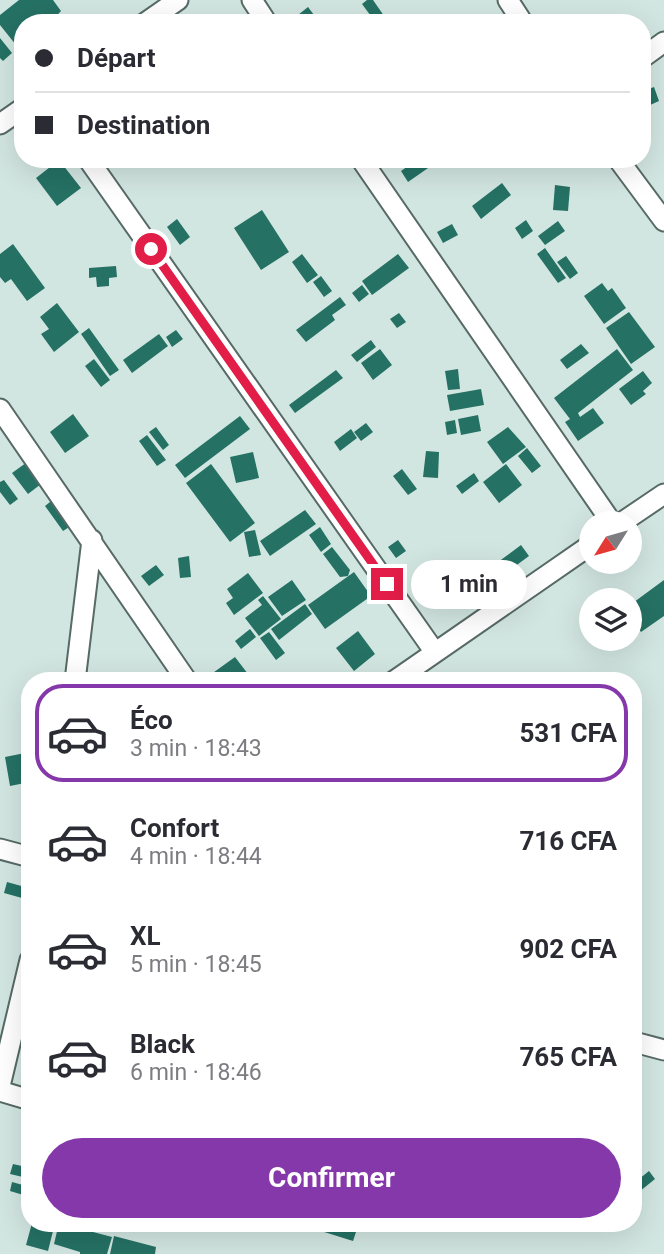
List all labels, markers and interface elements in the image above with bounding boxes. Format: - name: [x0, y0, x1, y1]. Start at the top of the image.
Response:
- text: Départ: [77, 43, 155, 73]
- text: Destination: [77, 110, 210, 140]
- route start: [135, 233, 167, 265]
- north arrow: [579, 511, 642, 574]
- map controls: [579, 511, 642, 651]
- callout: 1 min: [412, 560, 527, 608]
- route end: [371, 568, 403, 600]
- text: 1 min: [440, 571, 498, 598]
- button: layers: [579, 588, 642, 651]
- icon: car: [46, 702, 109, 765]
- text: Éco: [130, 705, 173, 735]
- text: 531 CFA: [519, 718, 617, 748]
- text: 3 min · 18:43: [130, 735, 262, 762]
- icon: car: [46, 810, 109, 873]
- text: Confort: [130, 813, 219, 843]
- text: 716 CFA: [519, 826, 617, 856]
- text: 4 min · 18:44: [130, 843, 262, 870]
- icon: car: [46, 918, 109, 981]
- text: XL: [130, 921, 161, 951]
- text: 902 CFA: [519, 934, 617, 964]
- text: 5 min · 18:45: [130, 951, 262, 978]
- icon: car: [46, 1026, 109, 1089]
- text: Black: [130, 1029, 195, 1059]
- text: 765 CFA: [519, 1042, 617, 1072]
- text: 6 min · 18:46: [130, 1059, 262, 1086]
- button: Confirmer: [42, 1138, 621, 1218]

